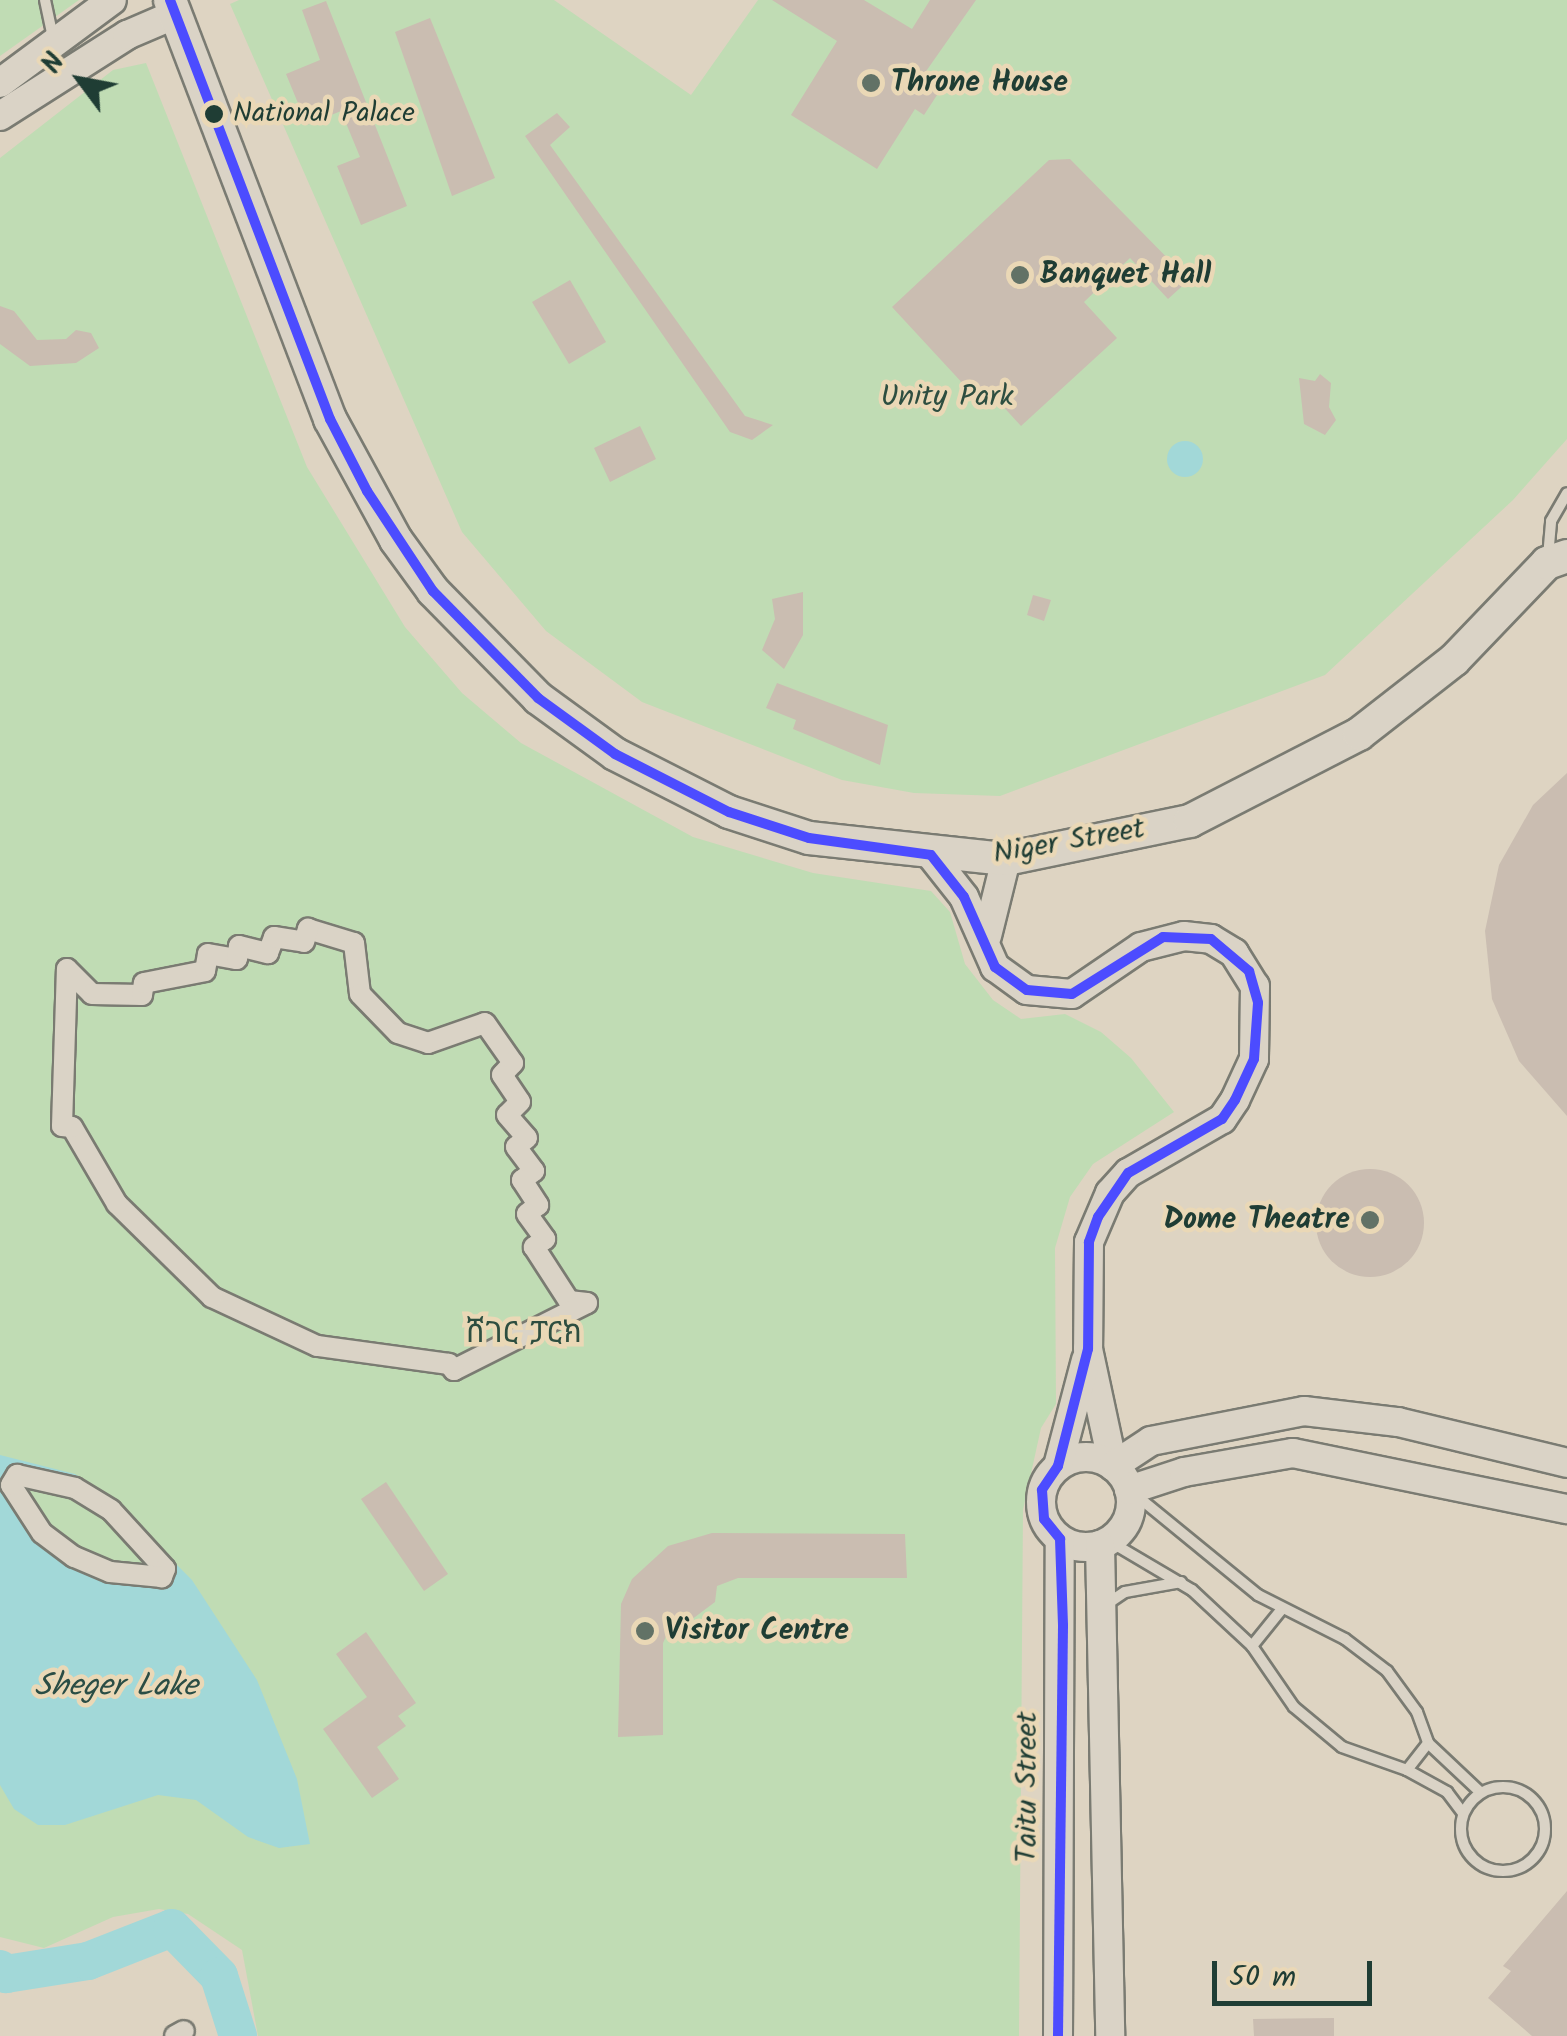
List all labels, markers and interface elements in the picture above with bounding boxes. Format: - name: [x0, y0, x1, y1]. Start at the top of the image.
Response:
- north arrow: [30, 30, 130, 130]
- text: N: [30, 44, 78, 83]
- place label: Throne House: [891, 65, 1068, 101]
- marker: Throne House: [860, 72, 882, 94]
- place label: National Palace: [233, 97, 415, 131]
- marker: National Palace: [204, 104, 224, 124]
- place label: Banquet Hall: [1040, 257, 1211, 293]
- marker: Banquet Hall: [1009, 264, 1031, 286]
- park label: Unity Park: [880, 379, 1014, 415]
- street label: Niger Street: [990, 811, 1148, 873]
- place label: Dome Theatre: [1163, 1202, 1350, 1238]
- marker: Dome Theatre: [1359, 1209, 1381, 1231]
- park label: ሸገር ፓርክ: [466, 1316, 582, 1352]
- place label: Visitor Centre: [665, 1613, 849, 1649]
- marker: Visitor Centre: [634, 1620, 656, 1642]
- water label: Sheger Lake: [34, 1668, 198, 1706]
- street label: Taitu Street: [1010, 1711, 1046, 1863]
- scale bar: [1217, 1941, 1377, 2003]
- text: 50 m: [1229, 1954, 1296, 2002]

